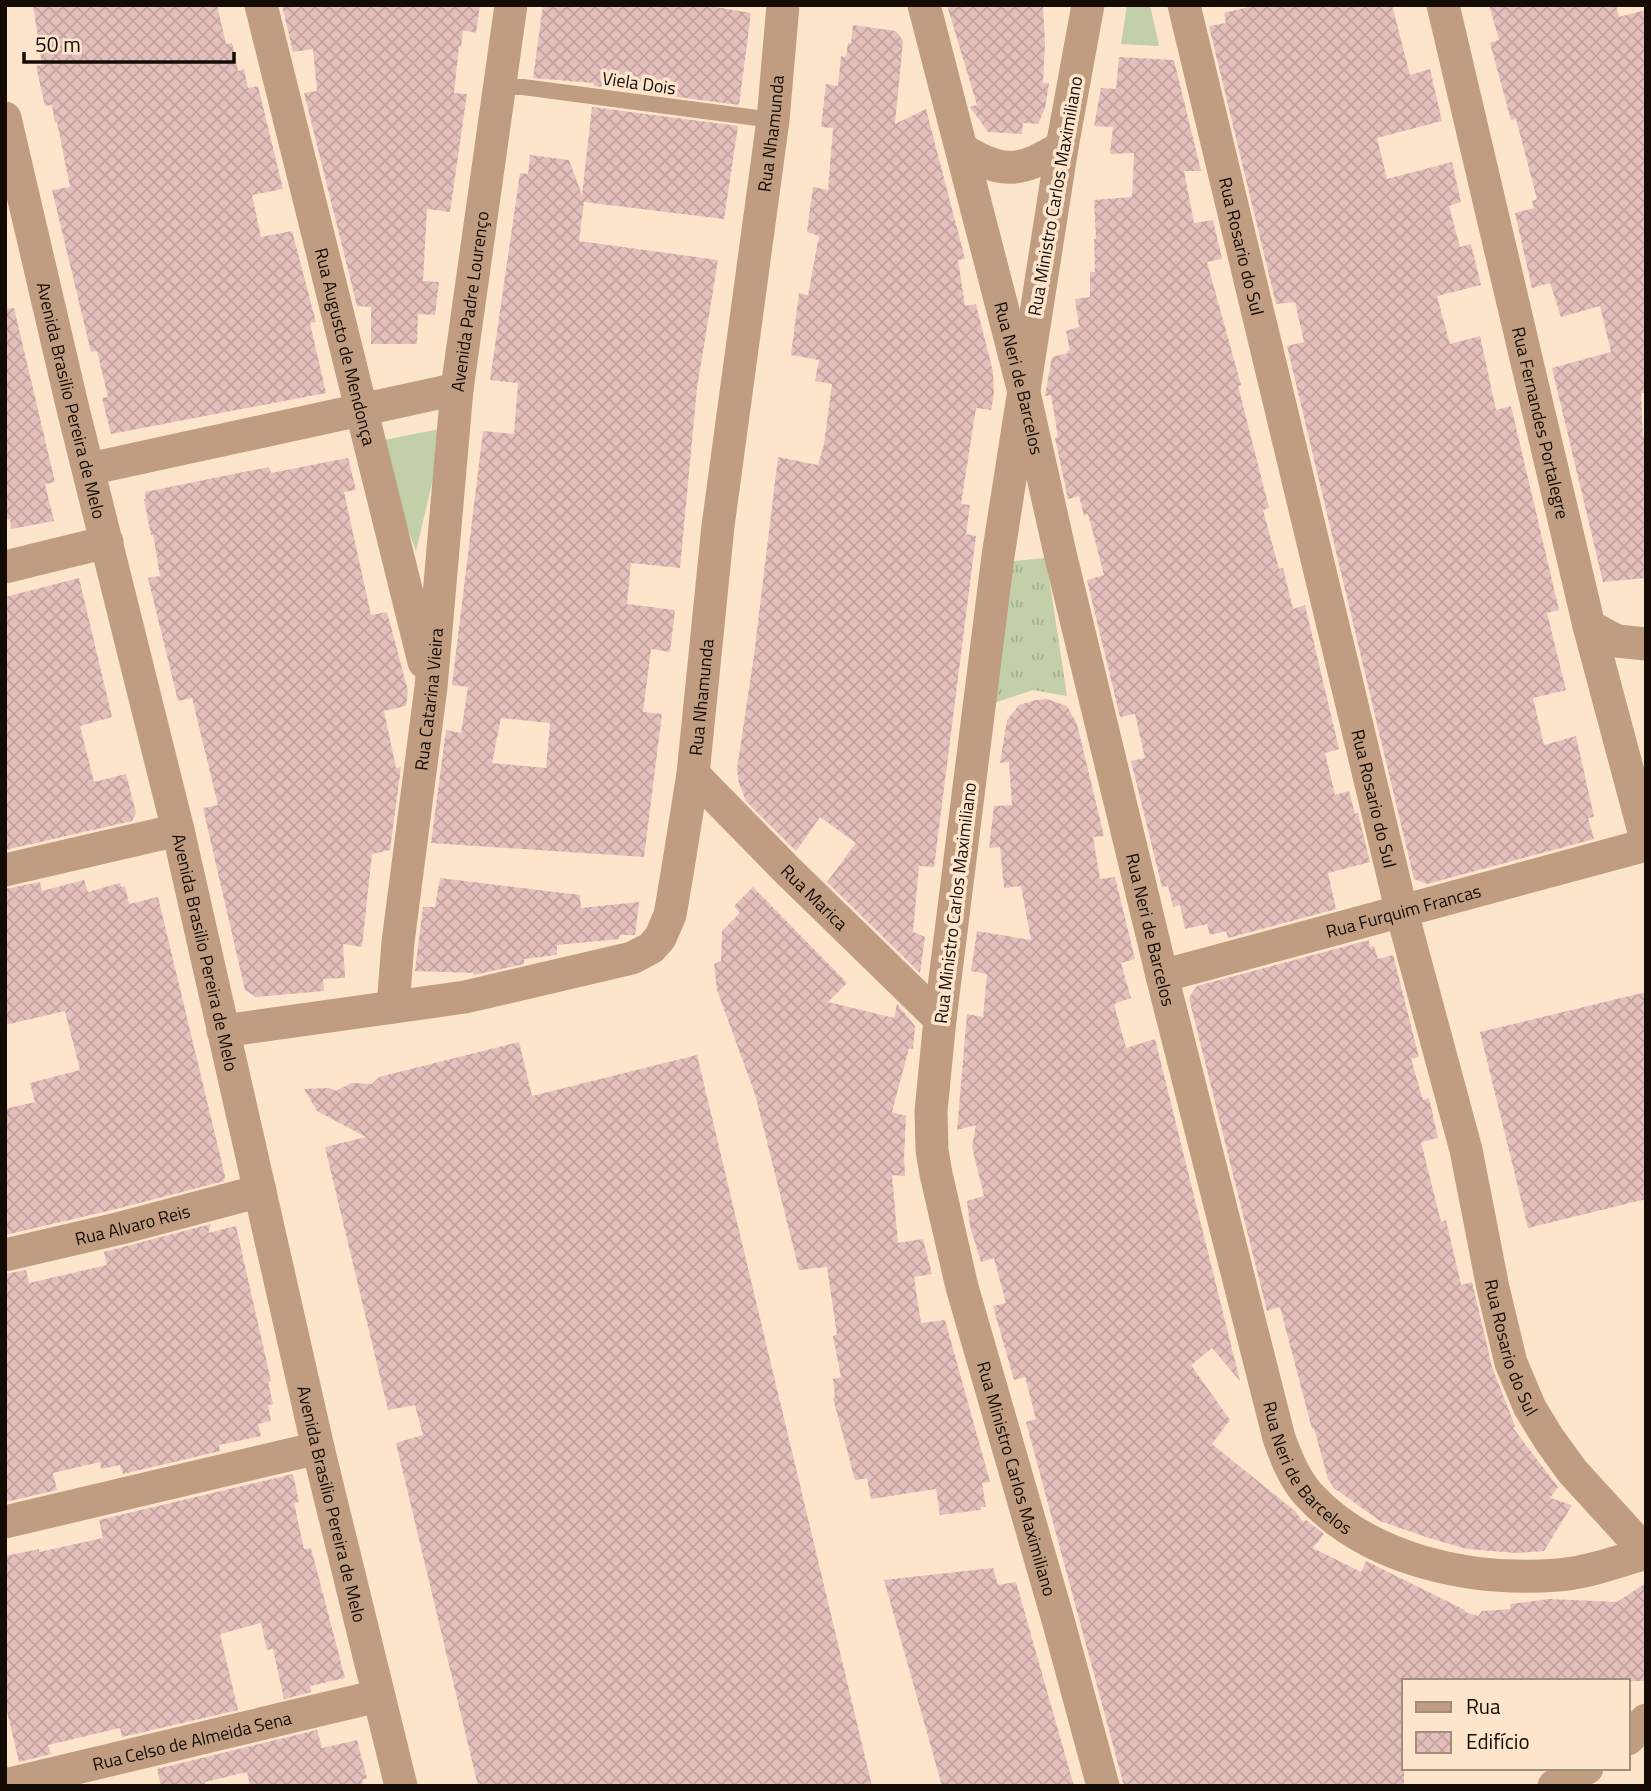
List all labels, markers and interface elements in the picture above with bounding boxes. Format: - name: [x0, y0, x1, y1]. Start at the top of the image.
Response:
- scale bar: [24, 21, 234, 65]
- text: 50 m: [35, 28, 81, 60]
- street label: Viela Dois: [600, 64, 678, 102]
- street label: Rua Nhamunda: [750, 74, 790, 194]
- street label: Rua Ministro Carlos Maximiliano: [1021, 74, 1089, 318]
- street label: Rua Rosario do Sul: [1212, 174, 1272, 318]
- street label: Avenida Padre Lourenço: [443, 209, 495, 393]
- street label: Rua Augusto de Mendonça: [308, 245, 383, 448]
- street label: Avenida Brasilio Pereira de Melo: [30, 279, 113, 522]
- street label: Rua Neri de Barcelos: [988, 299, 1051, 457]
- street label: Rua Fernandes Portalegre: [1506, 324, 1577, 522]
- street label: Rua Catarina Vieira: [407, 627, 450, 772]
- street label: Rua Nhamunda: [681, 637, 720, 757]
- street label: Rua Rosario do Sul: [1345, 726, 1404, 870]
- street label: Rua Ministro Carlos Maximiliano: [927, 781, 983, 1025]
- street label: Avenida Brasilio Pereira de Melo: [166, 831, 246, 1074]
- street label: Rua Neri de Barcelos: [1119, 850, 1183, 1009]
- street label: Rua Marica: [775, 858, 854, 936]
- street label: Rua Furquim Francas: [1323, 877, 1484, 945]
- street label: Rua Alvaro Reis: [72, 1197, 193, 1252]
- street label: Rua Rosario do Sul: [1478, 1277, 1545, 1421]
- street label: Rua Ministro Carlos Maximiliano: [971, 1358, 1064, 1599]
- street label: Avenida Brasilio Pereira de Melo: [291, 1383, 374, 1625]
- street label: Rua Neri de Barcelos: [1257, 1398, 1358, 1541]
- legend: [1402, 1679, 1630, 1770]
- text: Rua: [1466, 1690, 1501, 1722]
- street label: Rua Celso de Almeida Sena: [89, 1704, 294, 1777]
- text: Edifício: [1466, 1725, 1530, 1757]

